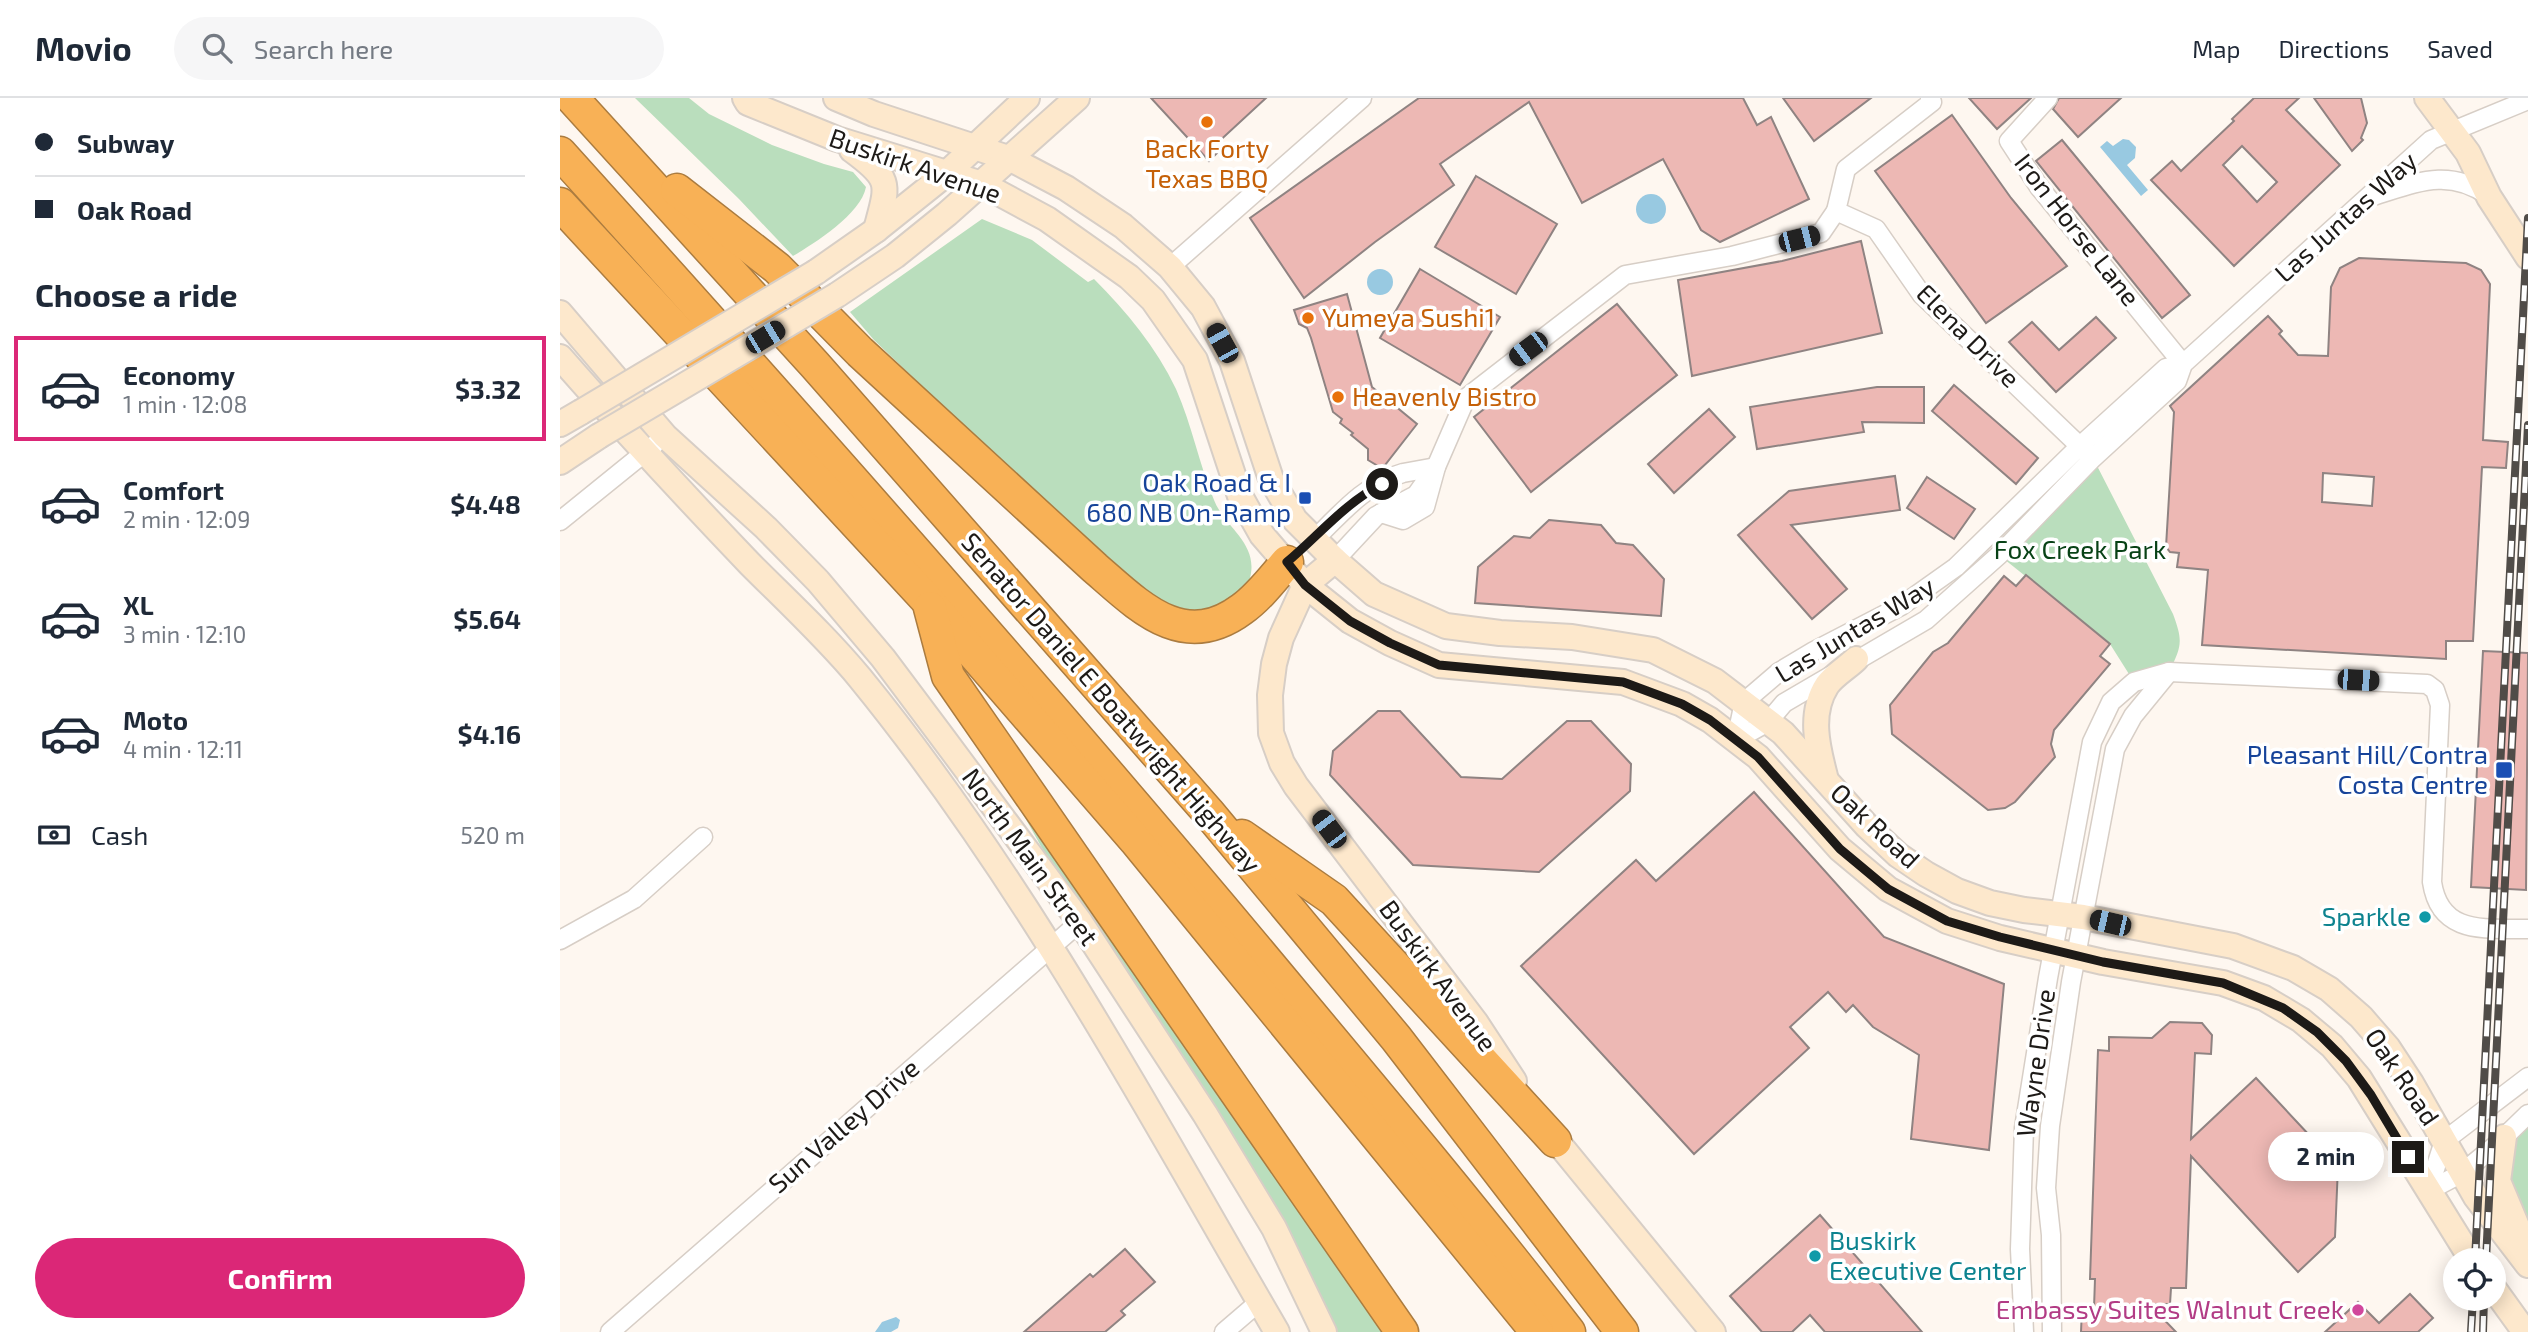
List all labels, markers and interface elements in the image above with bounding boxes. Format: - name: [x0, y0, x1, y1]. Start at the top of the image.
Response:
- search box: [174, 17, 664, 80]
- text: Movio: [35, 28, 132, 68]
- icon: search: [198, 29, 236, 67]
- text: Search here: [254, 33, 393, 64]
- text: Map: [2192, 34, 2240, 63]
- text: Directions: [2278, 34, 2389, 63]
- text: Saved: [2427, 34, 2493, 63]
- marker: Back Forty Texas BBQ: [1199, 114, 1215, 130]
- street label: Buskirk Avenue: [826, 121, 1005, 208]
- text: Subway: [77, 127, 174, 158]
- place label: Back Forty Texas BBQ: [1145, 132, 1269, 193]
- street label: Las Juntas Way: [2268, 144, 2422, 288]
- street label: Iron Horse Lane: [2009, 147, 2147, 311]
- text: Oak Road: [77, 194, 192, 225]
- car: [1777, 224, 1822, 254]
- text: Choose a ride: [35, 275, 238, 313]
- street label: Elena Drive: [1911, 277, 2027, 393]
- place label: Yumeya Sushi1: [1322, 301, 1495, 332]
- marker: Yumeya Sushi1: [1300, 310, 1316, 326]
- car: [742, 317, 789, 357]
- car: [1203, 320, 1242, 366]
- car: [1505, 328, 1552, 370]
- icon: car: [39, 357, 102, 420]
- text: Economy: [123, 359, 235, 390]
- text: $3.32: [455, 373, 521, 404]
- place label: Heavenly Bistro: [1352, 380, 1537, 411]
- marker: Heavenly Bistro: [1330, 389, 1346, 405]
- text: 1 min · 12:08: [123, 390, 248, 418]
- place label: Oak Road & I 680 NB On-Ramp: [1086, 466, 1291, 527]
- route start: [1366, 468, 1398, 500]
- icon: car: [39, 472, 102, 535]
- text: Comfort: [123, 474, 224, 505]
- text: $4.48: [450, 488, 521, 519]
- marker: Oak Road & I 680 NB On-Ramp: [1297, 490, 1313, 506]
- text: 2 min · 12:09: [123, 505, 251, 533]
- street label: Senator Daniel E Boatwright Highway: [956, 526, 1268, 878]
- park label: Fox Creek Park: [1994, 533, 2166, 564]
- street label: Las Juntas Way: [1769, 569, 1940, 688]
- icon: car: [39, 587, 102, 650]
- text: XL: [123, 589, 154, 620]
- text: $5.64: [453, 603, 521, 634]
- text: 3 min · 12:10: [123, 620, 246, 648]
- car: [2337, 668, 2380, 692]
- icon: car: [39, 702, 102, 765]
- text: Moto: [123, 704, 188, 735]
- text: $4.16: [458, 718, 521, 749]
- text: 4 min · 12:11: [123, 735, 243, 763]
- place label: Pleasant Hill/Contra Costa Centre: [2247, 738, 2488, 799]
- marker: Pleasant Hill/Contra Costa Centre: [2494, 760, 2514, 780]
- street label: North Main Street: [957, 762, 1106, 951]
- street label: Oak Road: [1825, 776, 1927, 874]
- car: [1308, 806, 1351, 852]
- icon: cash: [35, 816, 73, 854]
- text: Cash: [91, 819, 148, 850]
- text: 520 m: [461, 821, 525, 849]
- street label: Buskirk Avenue: [1374, 893, 1505, 1057]
- place label: Sparkle: [2322, 900, 2411, 931]
- car: [2088, 908, 2133, 938]
- marker: Sparkle: [2417, 909, 2433, 925]
- street label: Wayne Drive: [2009, 987, 2060, 1139]
- street label: Oak Road: [2360, 1022, 2447, 1131]
- street label: Sun Valley Drive: [761, 1051, 925, 1199]
- callout: 2 min: [2268, 1132, 2384, 1182]
- route end: [2392, 1141, 2424, 1173]
- text: 2 min: [2297, 1142, 2355, 1170]
- place label: Buskirk Executive Center: [1829, 1224, 2026, 1285]
- button: Confirm: [35, 1238, 525, 1318]
- marker: Buskirk Executive Center: [1807, 1248, 1823, 1264]
- map controls: [2443, 1248, 2506, 1311]
- button: locate: [2443, 1248, 2506, 1311]
- place label: Embassy Suites Walnut Creek: [1996, 1293, 2344, 1324]
- marker: Embassy Suites Walnut Creek: [2350, 1302, 2366, 1318]

